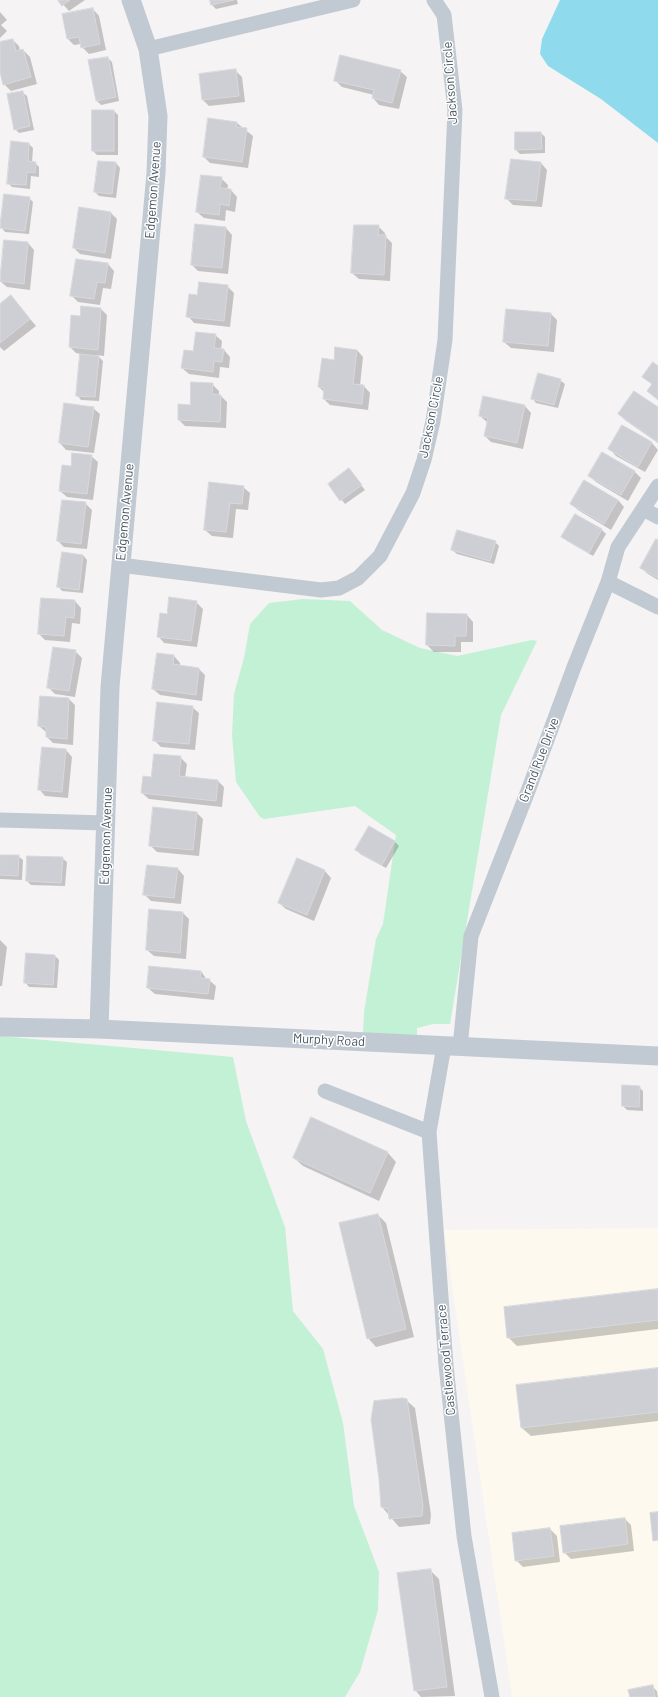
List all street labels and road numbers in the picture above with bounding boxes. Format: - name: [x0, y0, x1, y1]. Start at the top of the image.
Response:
- street label: Jackson Circle: [439, 41, 461, 125]
- street label: Edgemon Avenue: [142, 141, 164, 239]
- street label: Jackson Circle: [415, 375, 447, 459]
- street label: Edgemon Avenue: [113, 463, 137, 561]
- street label: Grand Rue Drive: [516, 715, 562, 805]
- street label: Edgemon Avenue: [97, 787, 115, 885]
- street label: Murphy Road: [292, 1030, 366, 1050]
- street label: Castlewood Terrace: [433, 1304, 459, 1416]

